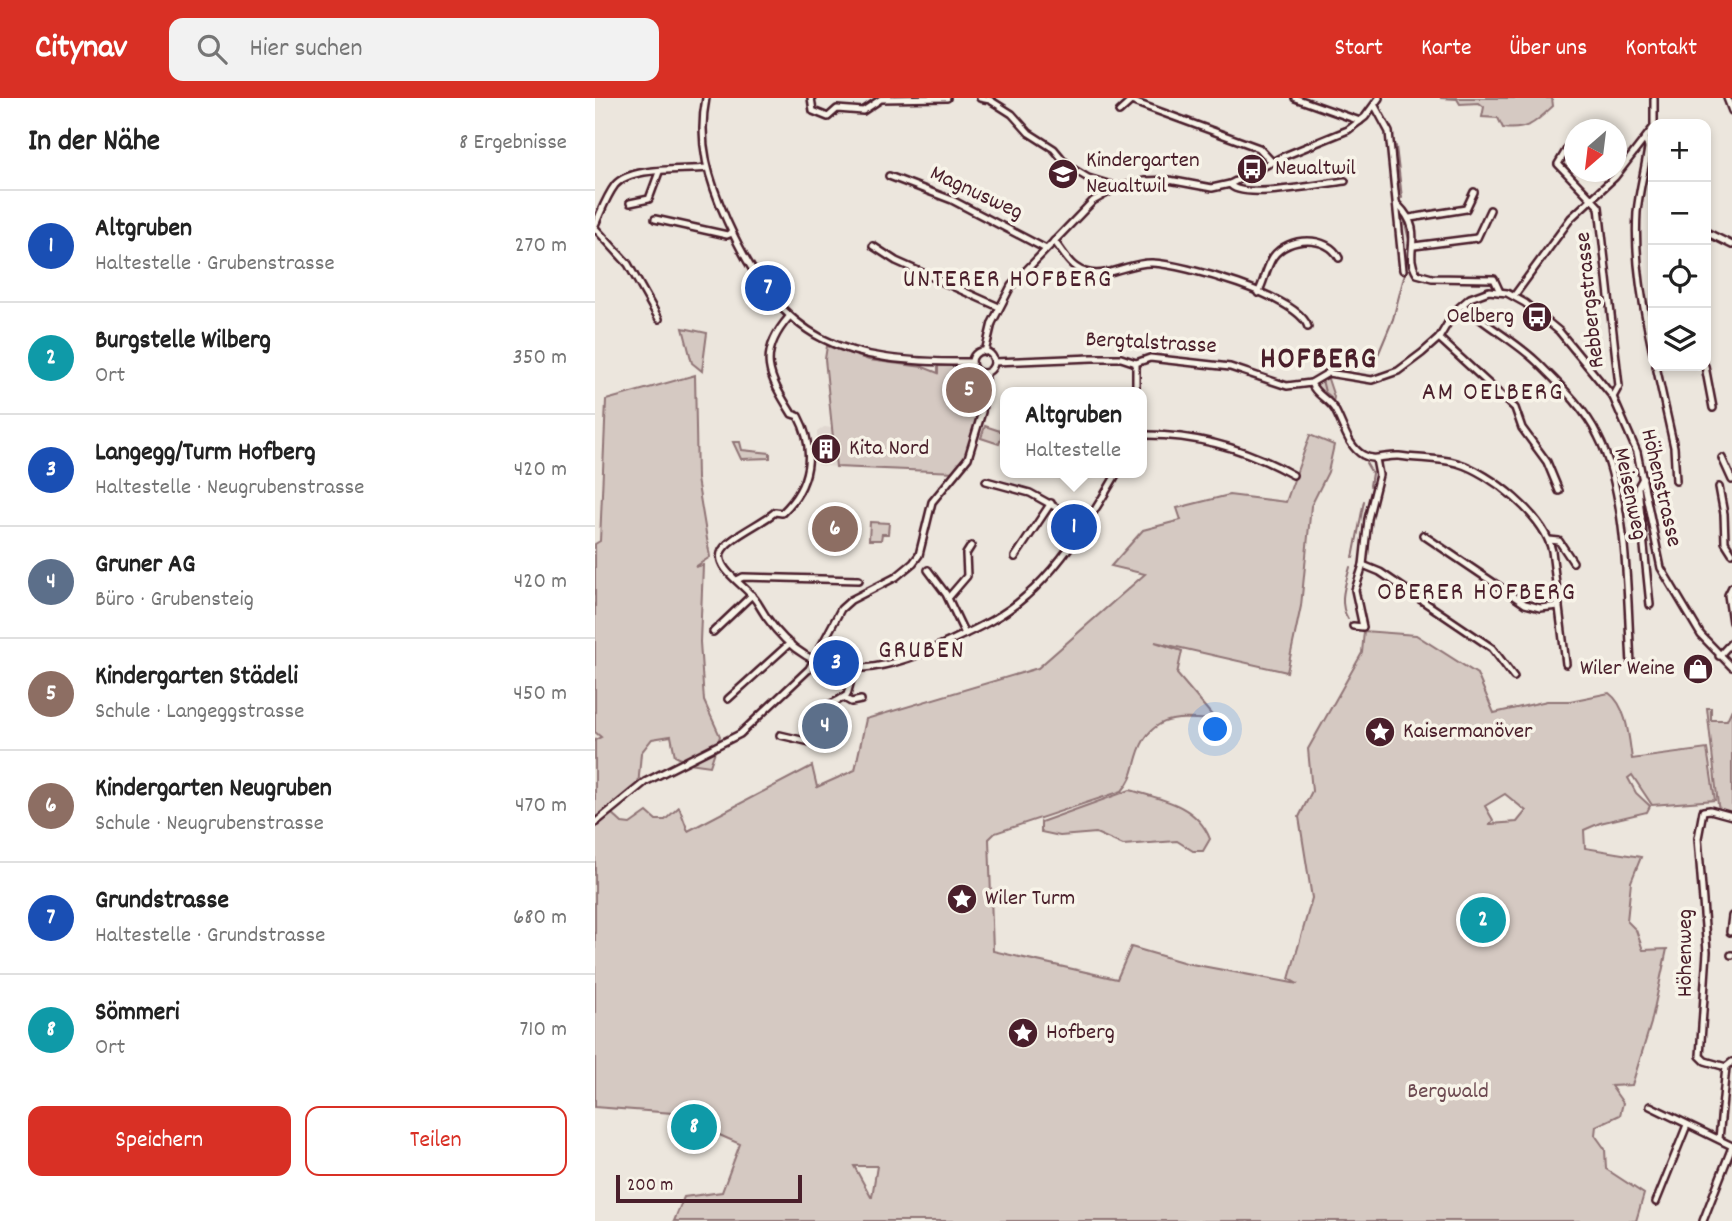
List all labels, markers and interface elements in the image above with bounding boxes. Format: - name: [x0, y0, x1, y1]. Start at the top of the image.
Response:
- search box: [169, 18, 659, 81]
- text: Citynav: [35, 26, 127, 73]
- icon: search: [193, 30, 231, 68]
- text: Hier suchen: [249, 31, 362, 68]
- text: Start: [1334, 32, 1383, 66]
- text: Karte: [1421, 32, 1472, 66]
- text: Über uns: [1510, 32, 1587, 66]
- text: Kontakt: [1625, 32, 1697, 66]
- north arrow: [1564, 119, 1627, 182]
- map controls: [1648, 119, 1711, 371]
- button: +: [1648, 119, 1711, 182]
- text: In der Nähe: [28, 122, 160, 165]
- text: 8 Ergebnisse: [459, 127, 567, 160]
- place label: Kindergarten Neualtwil: [1086, 145, 1200, 204]
- bus stop icon: Neualtwil: [1235, 152, 1269, 186]
- place label: Neualtwil: [1275, 153, 1356, 186]
- school or university icon: Kindergarten Neualtwil: [1046, 157, 1080, 191]
- street label: Magnusweg: [924, 158, 1028, 230]
- button: −: [1648, 182, 1711, 245]
- text: Altgruben: [95, 211, 192, 248]
- text: 1: [48, 230, 54, 263]
- text: 270 m: [515, 230, 567, 263]
- street label: Rebbergstrasse: [1567, 230, 1615, 370]
- button: locate: [1648, 245, 1711, 308]
- text: Haltestelle · Grubenstrasse: [95, 248, 335, 281]
- pin: 7: [745, 262, 791, 314]
- district label: UNTERER HOFBERG: [903, 262, 1113, 299]
- bus stop icon: Oelberg: [1520, 300, 1554, 334]
- place label: Oelberg: [1447, 301, 1514, 334]
- button: layers: [1648, 308, 1711, 371]
- text: Burgstelle Wilberg: [95, 323, 271, 360]
- street label: Bergtalstrasse: [1085, 324, 1217, 364]
- district label: HOFBERG: [1260, 340, 1378, 383]
- text: 2: [46, 342, 56, 375]
- text: 350 m: [513, 342, 567, 375]
- text: Ort: [95, 360, 125, 393]
- pin: 5: [946, 364, 992, 416]
- district label: AM OELBERG: [1422, 375, 1564, 412]
- popup: [1000, 387, 1147, 478]
- text: Altgruben: [1025, 398, 1122, 435]
- street label: Höhenstrasse: [1630, 426, 1690, 550]
- building icon: Kita Nord: [809, 432, 843, 466]
- place label: Kita Nord: [849, 433, 929, 466]
- text: Langegg/Turm Hofberg: [95, 435, 316, 472]
- text: Haltestelle: [1025, 435, 1121, 468]
- street label: Meisenweg: [1603, 445, 1655, 543]
- text: 3: [46, 454, 56, 487]
- text: 420 m: [514, 454, 567, 487]
- text: Haltestelle · Neugrubenstrasse: [95, 472, 364, 505]
- pin: 1: [1051, 501, 1097, 553]
- pin: 6: [812, 503, 858, 555]
- text: Gruner AG: [95, 547, 195, 584]
- text: 4: [46, 566, 56, 599]
- text: 420 m: [514, 566, 567, 599]
- district label: OBERER HOFBERG: [1377, 575, 1577, 612]
- text: Büro · Grubensteig: [95, 584, 254, 617]
- district label: GRUBEN: [878, 633, 966, 670]
- pin: 3: [813, 637, 859, 689]
- shop icon: Wiler Weine: [1681, 652, 1715, 686]
- place label: Wiler Weine: [1580, 653, 1675, 686]
- text: Kindergarten Städeli: [95, 659, 298, 696]
- text: 5: [46, 678, 56, 711]
- text: 450 m: [513, 678, 567, 711]
- text: Schule · Langeggstrasse: [95, 696, 304, 729]
- pin: 4: [802, 700, 848, 752]
- your location: [1198, 712, 1232, 746]
- place icon: Kaisermanöver: [1363, 715, 1397, 749]
- place label: Kaisermanöver: [1403, 716, 1533, 749]
- text: Kindergarten Neugruben: [95, 771, 332, 808]
- text: 6: [45, 790, 57, 823]
- text: 470 m: [515, 790, 567, 823]
- text: Schule · Neugrubenstrasse: [95, 808, 324, 841]
- place icon: Wiler Turm: [945, 882, 979, 916]
- text: Grundstrasse: [95, 883, 229, 920]
- place label: Wiler Turm: [985, 883, 1075, 916]
- pin: 2: [1460, 894, 1506, 946]
- text: 7: [47, 902, 55, 935]
- text: 680 m: [513, 902, 567, 935]
- street label: Höhenweg: [1670, 909, 1703, 997]
- text: Haltestelle · Grundstrasse: [95, 920, 325, 953]
- text: Sömmeri: [95, 995, 180, 1032]
- text: 8: [46, 1014, 56, 1047]
- text: 710 m: [520, 1014, 567, 1047]
- place icon: Hofberg: [1006, 1016, 1040, 1050]
- place label: Hofberg: [1046, 1017, 1115, 1050]
- text: Ort: [95, 1032, 125, 1065]
- park label: Bergwald: [1407, 1076, 1489, 1109]
- pin: 8: [671, 1101, 717, 1153]
- button: Speichern: [28, 1106, 291, 1176]
- button: Teilen: [305, 1106, 567, 1176]
- scale bar: [616, 1172, 801, 1204]
- text: 200 m: [627, 1173, 673, 1200]

